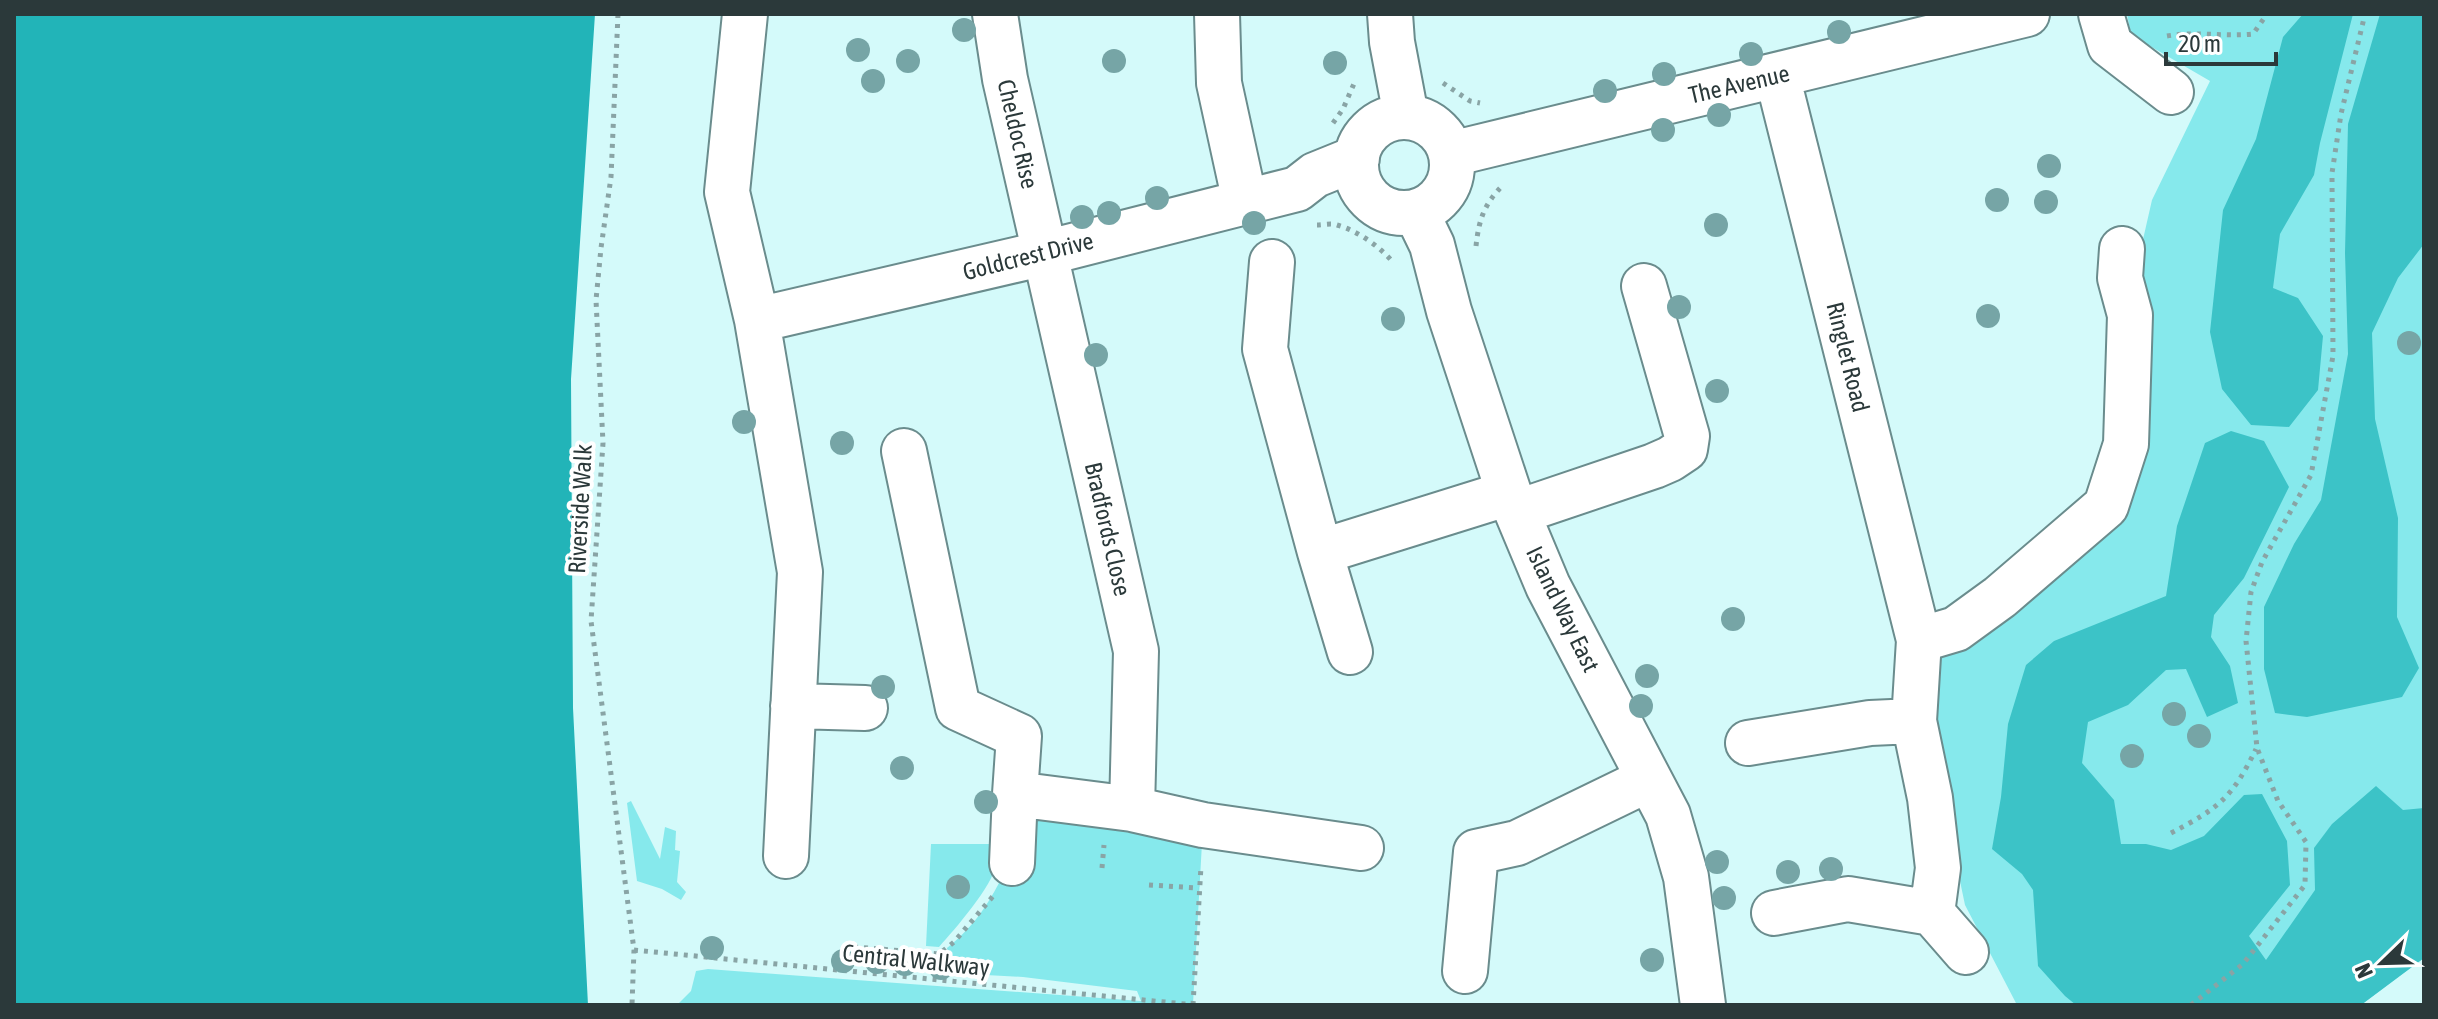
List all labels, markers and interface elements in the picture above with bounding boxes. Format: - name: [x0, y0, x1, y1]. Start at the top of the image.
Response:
- scale bar: [2166, 16, 2276, 66]
- text: 20 m: [2178, 30, 2221, 57]
- street label: The Avenue: [1686, 59, 1792, 109]
- street label: Cheldoc Rise: [992, 77, 1044, 191]
- street label: Goldcrest Drive: [960, 227, 1096, 285]
- street label: Ringlet Road: [1821, 299, 1875, 415]
- street label: Riverside Walk: [563, 443, 597, 574]
- street label: Bradfords Close: [1080, 460, 1136, 598]
- street label: Island Way East: [1521, 542, 1605, 676]
- north arrow: [2342, 923, 2422, 1003]
- street label: Central Walkway: [841, 939, 991, 981]
- text: N: [2349, 960, 2378, 982]

